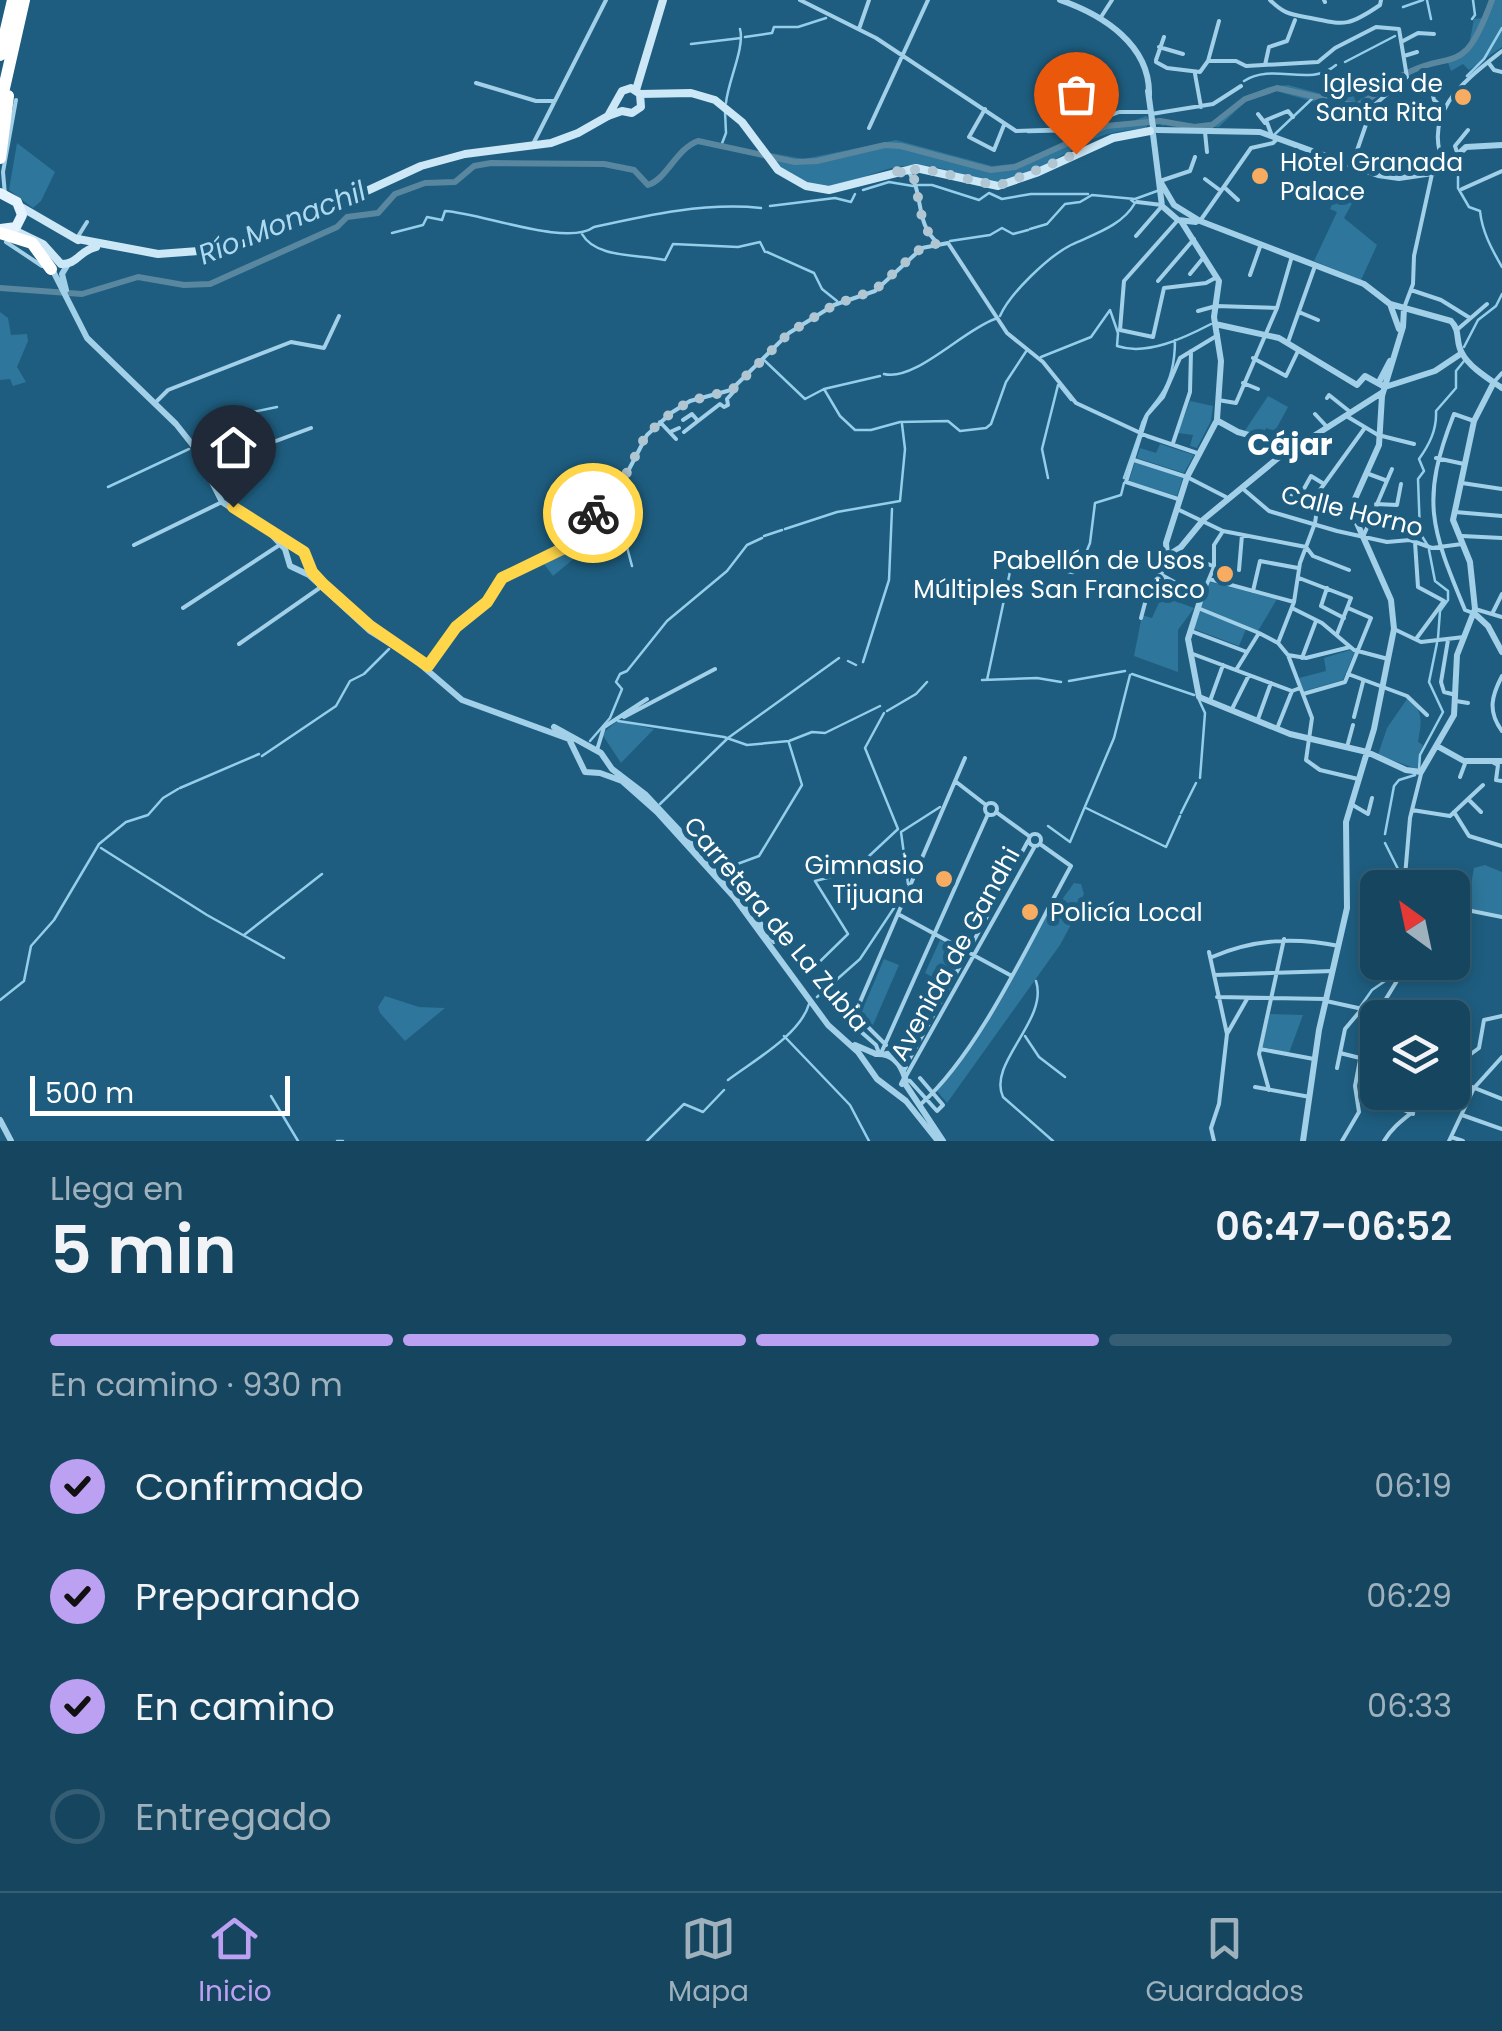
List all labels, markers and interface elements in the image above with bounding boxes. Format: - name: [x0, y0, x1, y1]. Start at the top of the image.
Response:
- pin: [1034, 52, 1119, 155]
- place label: Iglesia de Santa Rita: [1315, 66, 1443, 130]
- icon: bag: [1049, 67, 1104, 122]
- marker: Iglesia de Santa Rita: [1452, 86, 1474, 108]
- place label: Hotel Granada Palace: [1280, 145, 1463, 209]
- marker: Hotel Granada Palace: [1249, 165, 1271, 187]
- water label: Río Monachil: [192, 172, 372, 274]
- pin: [191, 405, 276, 508]
- icon: home: [206, 420, 261, 475]
- district label: Cájar: [1247, 423, 1333, 466]
- courier: [543, 463, 643, 563]
- street label: Calle Horno: [1277, 476, 1427, 546]
- icon: bike: [566, 486, 621, 541]
- place label: Pabellón de Usos Múltiples San Francisco: [913, 543, 1205, 607]
- marker: Pabellón de Usos Múltiples San Francisco: [1214, 563, 1236, 585]
- street label: Carretera de La Zubia: [676, 809, 876, 1039]
- street label: Avenida de Gandhi: [882, 841, 1028, 1067]
- place label: Gimnasio Tijuana: [805, 848, 924, 912]
- marker: Gimnasio Tijuana: [933, 868, 955, 890]
- north arrow: [1360, 870, 1470, 980]
- map controls: [1360, 870, 1470, 1110]
- place label: Policía Local: [1050, 895, 1203, 930]
- marker: Policía Local: [1019, 901, 1041, 923]
- button: layers: [1360, 1000, 1470, 1110]
- scale bar: [30, 1071, 290, 1116]
- text: 500 m: [45, 1074, 134, 1113]
- text: Llega en: [50, 1166, 184, 1211]
- text: 06:47–06:52: [1215, 1200, 1452, 1253]
- text: 5 min: [50, 1205, 237, 1296]
- text: En camino · 930 m: [50, 1362, 343, 1407]
- icon: check: [50, 1459, 105, 1514]
- text: Confirmado: [135, 1460, 364, 1513]
- text: 06:19: [1374, 1463, 1452, 1508]
- icon: check: [50, 1569, 105, 1624]
- text: Preparando: [135, 1570, 360, 1623]
- text: 06:29: [1366, 1573, 1452, 1618]
- icon: check: [50, 1679, 105, 1734]
- text: En camino: [135, 1680, 335, 1733]
- text: 06:33: [1367, 1683, 1452, 1728]
- text: Entregado: [135, 1790, 332, 1843]
- tab: Inicio: [198, 1911, 272, 2013]
- tab: Mapa: [668, 1911, 749, 2013]
- tab: Guardados: [1145, 1911, 1304, 2013]

